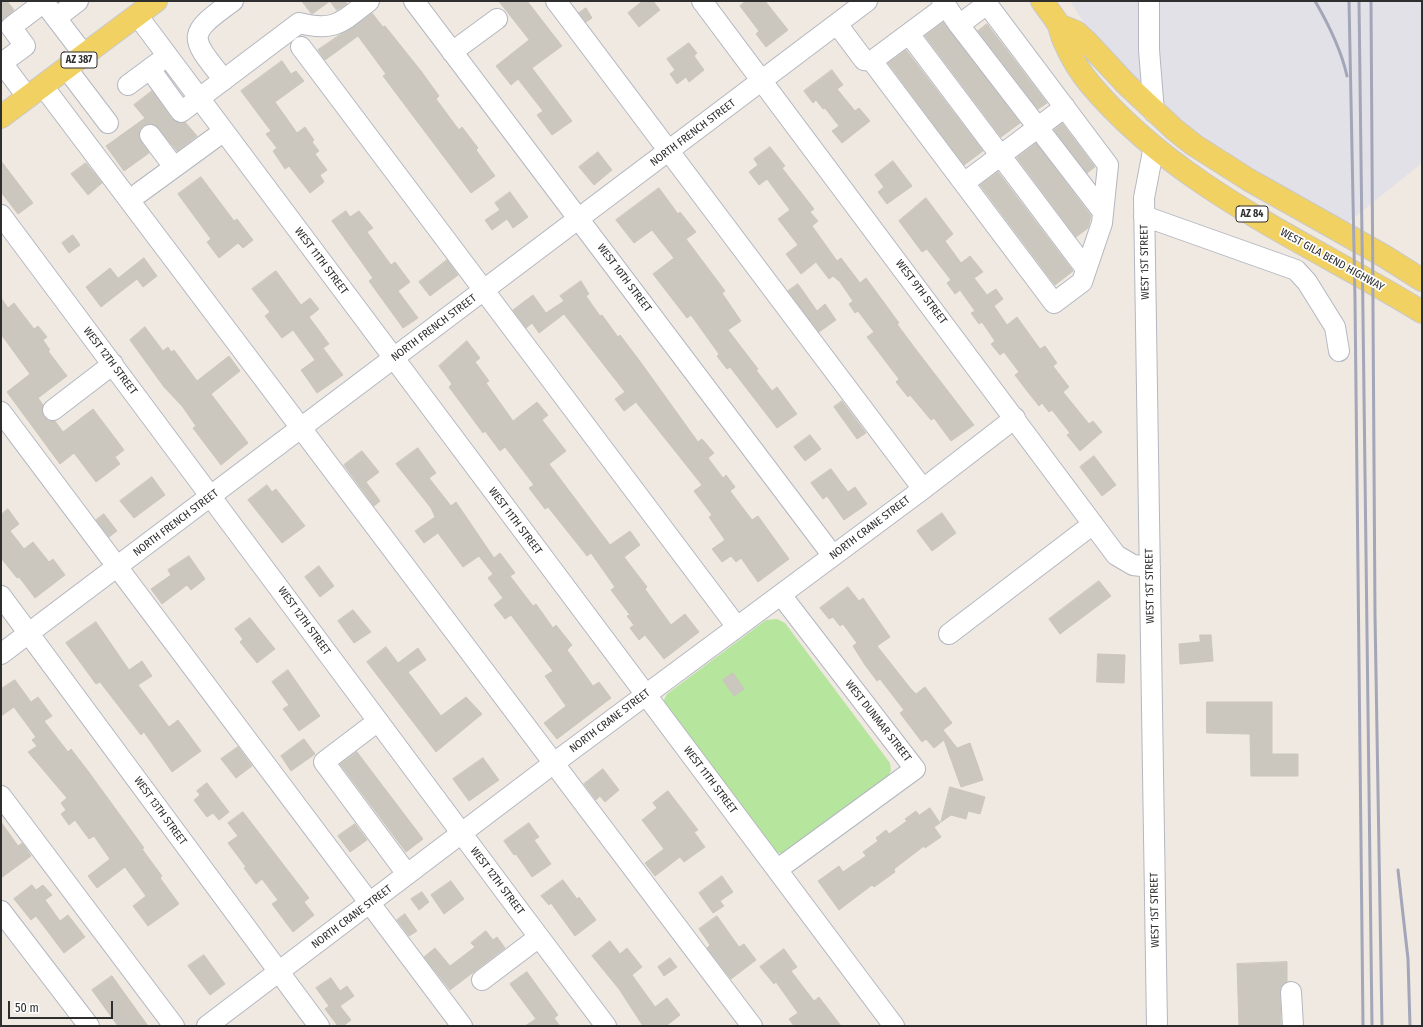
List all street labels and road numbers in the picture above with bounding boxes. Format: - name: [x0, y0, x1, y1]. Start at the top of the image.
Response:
- road number: AZ 387: [61, 52, 97, 68]
- street label: NORTH FRENCH STREET: [648, 97, 738, 169]
- road number: AZ 84: [1236, 206, 1268, 222]
- street label: WEST 1ST STREET: [1138, 224, 1152, 300]
- street label: WEST 11TH STREET: [291, 225, 351, 297]
- street label: WEST GILA BEND HIGHWAY: [1278, 226, 1386, 294]
- street label: WEST 10TH STREET: [594, 241, 654, 315]
- street label: WEST 9TH STREET: [892, 257, 950, 327]
- street label: NORTH FRENCH STREET: [389, 292, 479, 364]
- street label: WEST 12TH STREET: [80, 325, 140, 397]
- street label: WEST 11TH STREET: [485, 485, 545, 557]
- street label: NORTH FRENCH STREET: [131, 487, 221, 559]
- street label: NORTH CRANE STREET: [827, 493, 913, 563]
- street label: WEST 1ST STREET: [1143, 548, 1157, 624]
- street label: WEST 12TH STREET: [275, 584, 333, 658]
- street label: WEST DUNMAR STREET: [842, 678, 914, 764]
- street label: NORTH CRANE STREET: [567, 686, 653, 756]
- street label: WEST 11TH STREET: [680, 744, 740, 816]
- street label: WEST 13TH STREET: [131, 774, 189, 848]
- street label: WEST 12TH STREET: [467, 845, 527, 917]
- street label: WEST 1ST STREET: [1148, 872, 1162, 948]
- street label: NORTH CRANE STREET: [309, 882, 395, 952]

